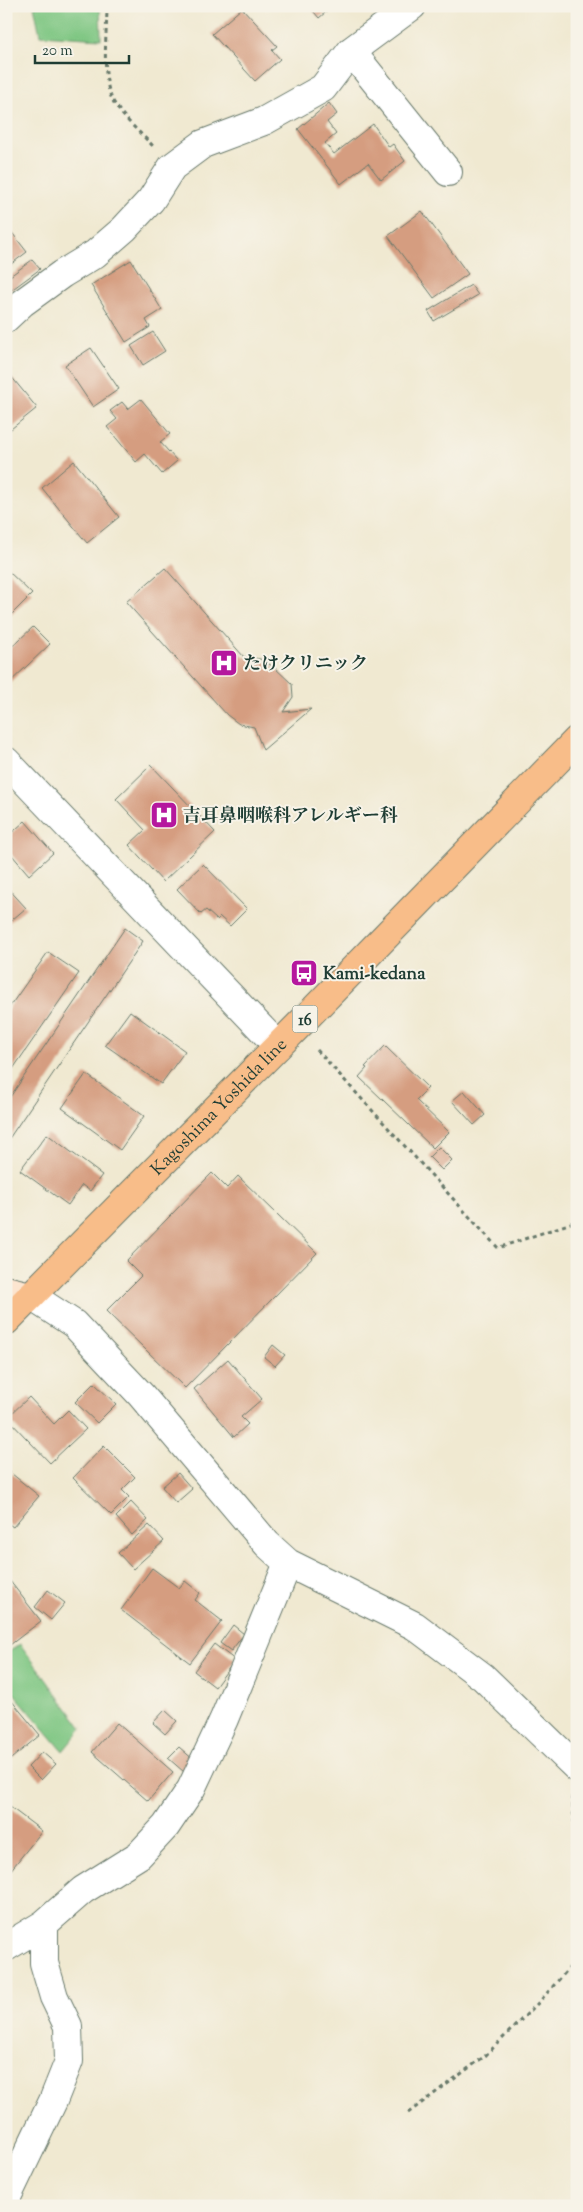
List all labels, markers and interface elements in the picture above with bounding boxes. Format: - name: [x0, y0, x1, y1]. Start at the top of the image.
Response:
- scale bar: [35, 32, 129, 64]
- text: 20 m: [42, 41, 73, 62]
- hospital icon: たけクリニック: [209, 648, 239, 678]
- place label: たけクリニック: [243, 652, 368, 678]
- hospital icon: 吉耳鼻咽喉科アレルギー科: [149, 800, 179, 830]
- place label: 吉耳鼻咽喉科アレルギー科: [183, 804, 398, 830]
- bus stop icon: Kami-kedana: [289, 958, 319, 988]
- place label: Kami-kedana: [323, 962, 426, 988]
- road number: 16: [292, 1006, 318, 1032]
- street label: Kagoshima Yoshida line: [146, 1033, 294, 1182]

